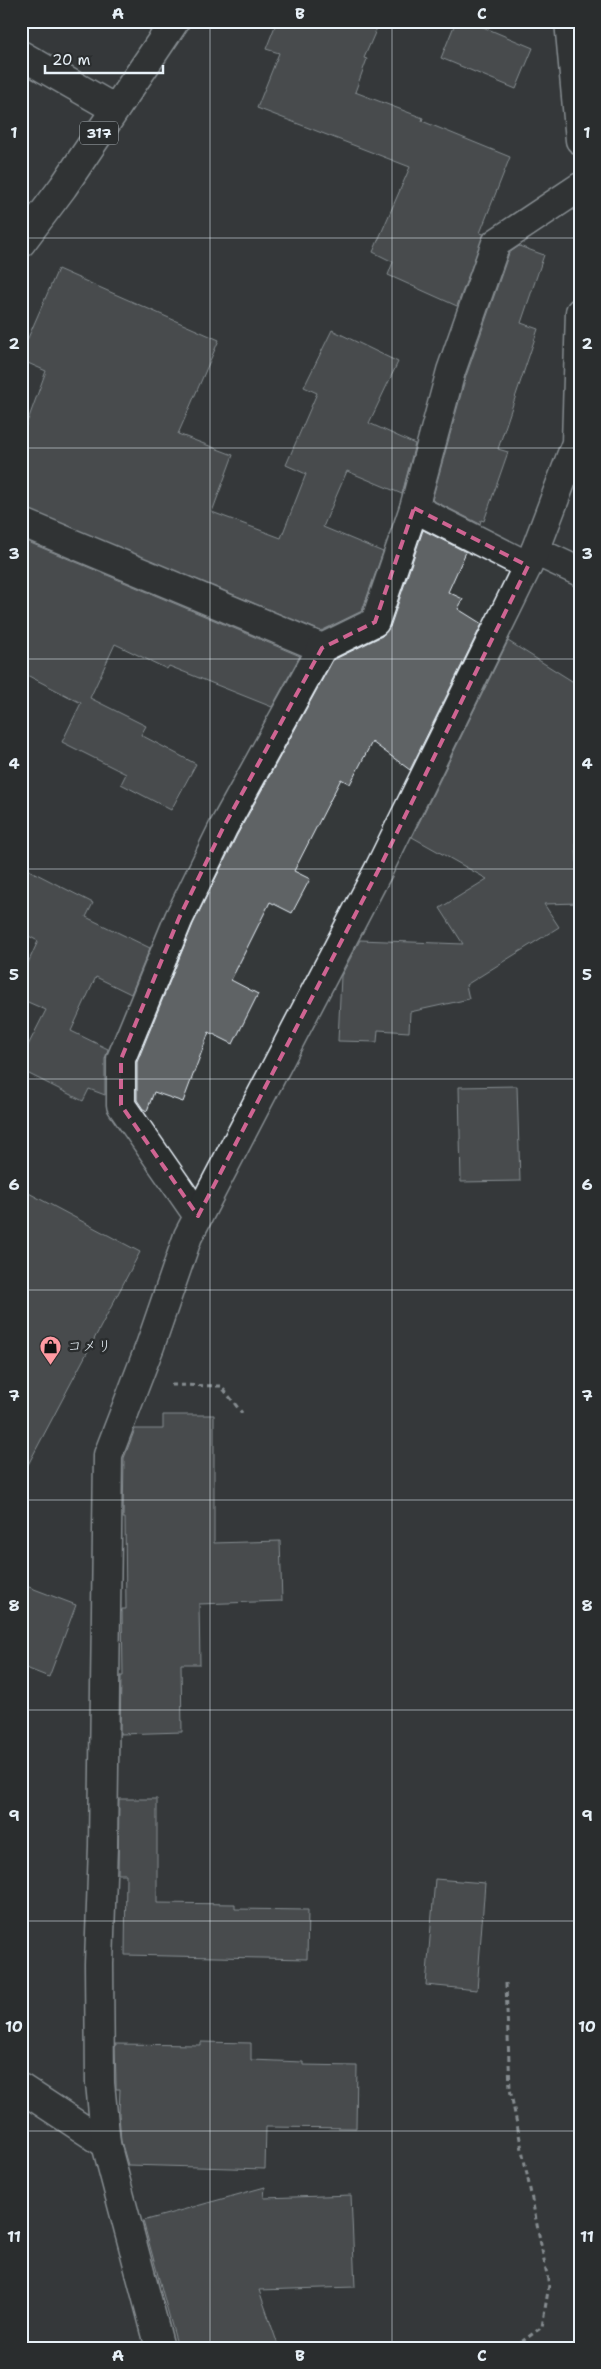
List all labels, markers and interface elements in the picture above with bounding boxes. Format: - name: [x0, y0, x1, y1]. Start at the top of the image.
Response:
- text: A: [112, 3, 124, 24]
- text: B: [295, 3, 305, 24]
- text: C: [477, 3, 487, 24]
- scale bar: [45, 42, 162, 74]
- text: 20 m: [52, 50, 91, 70]
- text: 1: [10, 122, 18, 143]
- road number: 317: [80, 122, 118, 144]
- text: 1: [583, 122, 591, 143]
- text: 2: [8, 333, 20, 354]
- text: 2: [581, 333, 593, 354]
- text: 3: [8, 543, 20, 564]
- text: 3: [581, 543, 593, 564]
- text: 4: [8, 753, 20, 774]
- text: 4: [581, 753, 593, 774]
- text: 5: [9, 964, 19, 985]
- text: 5: [582, 964, 592, 985]
- text: 6: [8, 1174, 20, 1195]
- text: 6: [581, 1174, 593, 1195]
- shop icon: コメリ: [39, 1334, 63, 1365]
- place label: コメリ: [67, 1336, 112, 1356]
- text: 7: [8, 1385, 20, 1406]
- text: 7: [581, 1385, 593, 1406]
- text: 8: [8, 1595, 20, 1616]
- text: 8: [581, 1595, 593, 1616]
- text: 9: [8, 1805, 20, 1826]
- text: 9: [581, 1805, 593, 1826]
- text: 10: [5, 2016, 23, 2037]
- text: 10: [578, 2016, 596, 2037]
- text: 11: [7, 2226, 21, 2247]
- text: 11: [580, 2226, 594, 2247]
- text: A: [112, 2345, 124, 2366]
- text: B: [295, 2345, 305, 2366]
- text: C: [477, 2345, 487, 2366]

